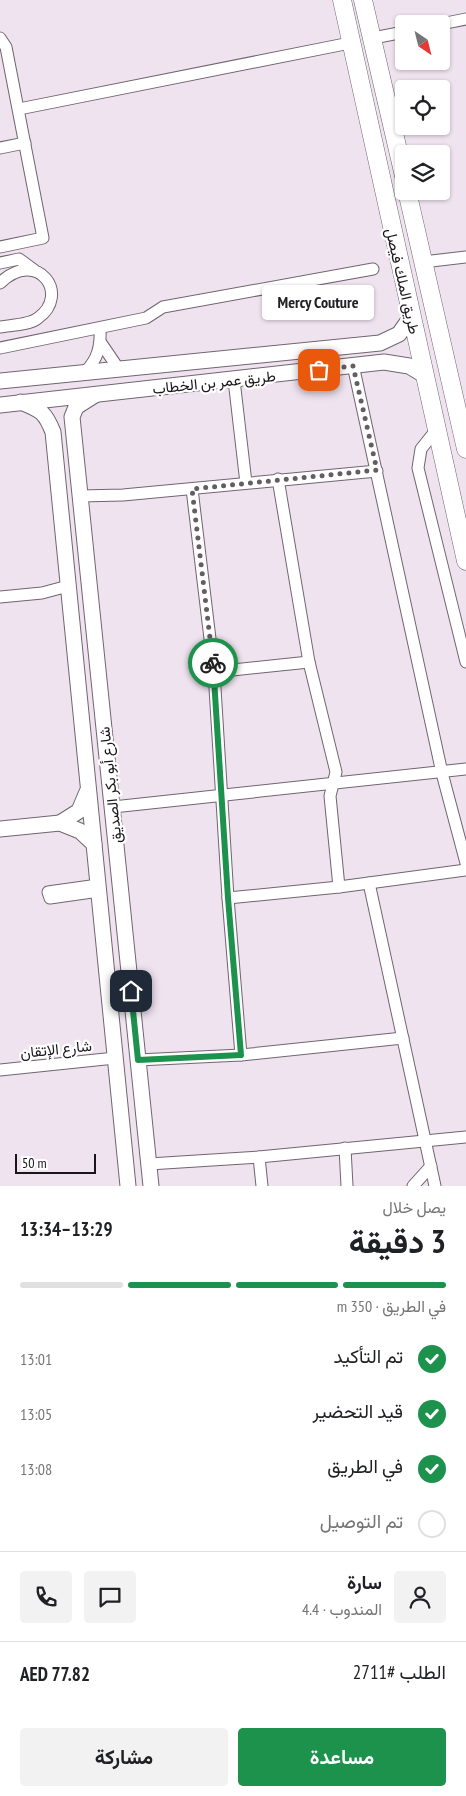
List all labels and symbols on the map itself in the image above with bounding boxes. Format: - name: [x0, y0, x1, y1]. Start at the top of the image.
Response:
- north arrow: [395, 15, 450, 70]
- street label: طريق الملك فيصل: [381, 226, 424, 336]
- callout: Mercy Couture: [263, 285, 375, 320]
- pin: [298, 349, 340, 391]
- street label: طريق عمر بن الخطاب: [151, 366, 277, 399]
- courier: [188, 638, 238, 688]
- street label: شارع أبو بكر الصديق: [94, 725, 128, 844]
- pin: [110, 970, 152, 1012]
- street label: شارع الإتقان: [19, 1036, 93, 1064]
- scale bar: [15, 1151, 96, 1174]

